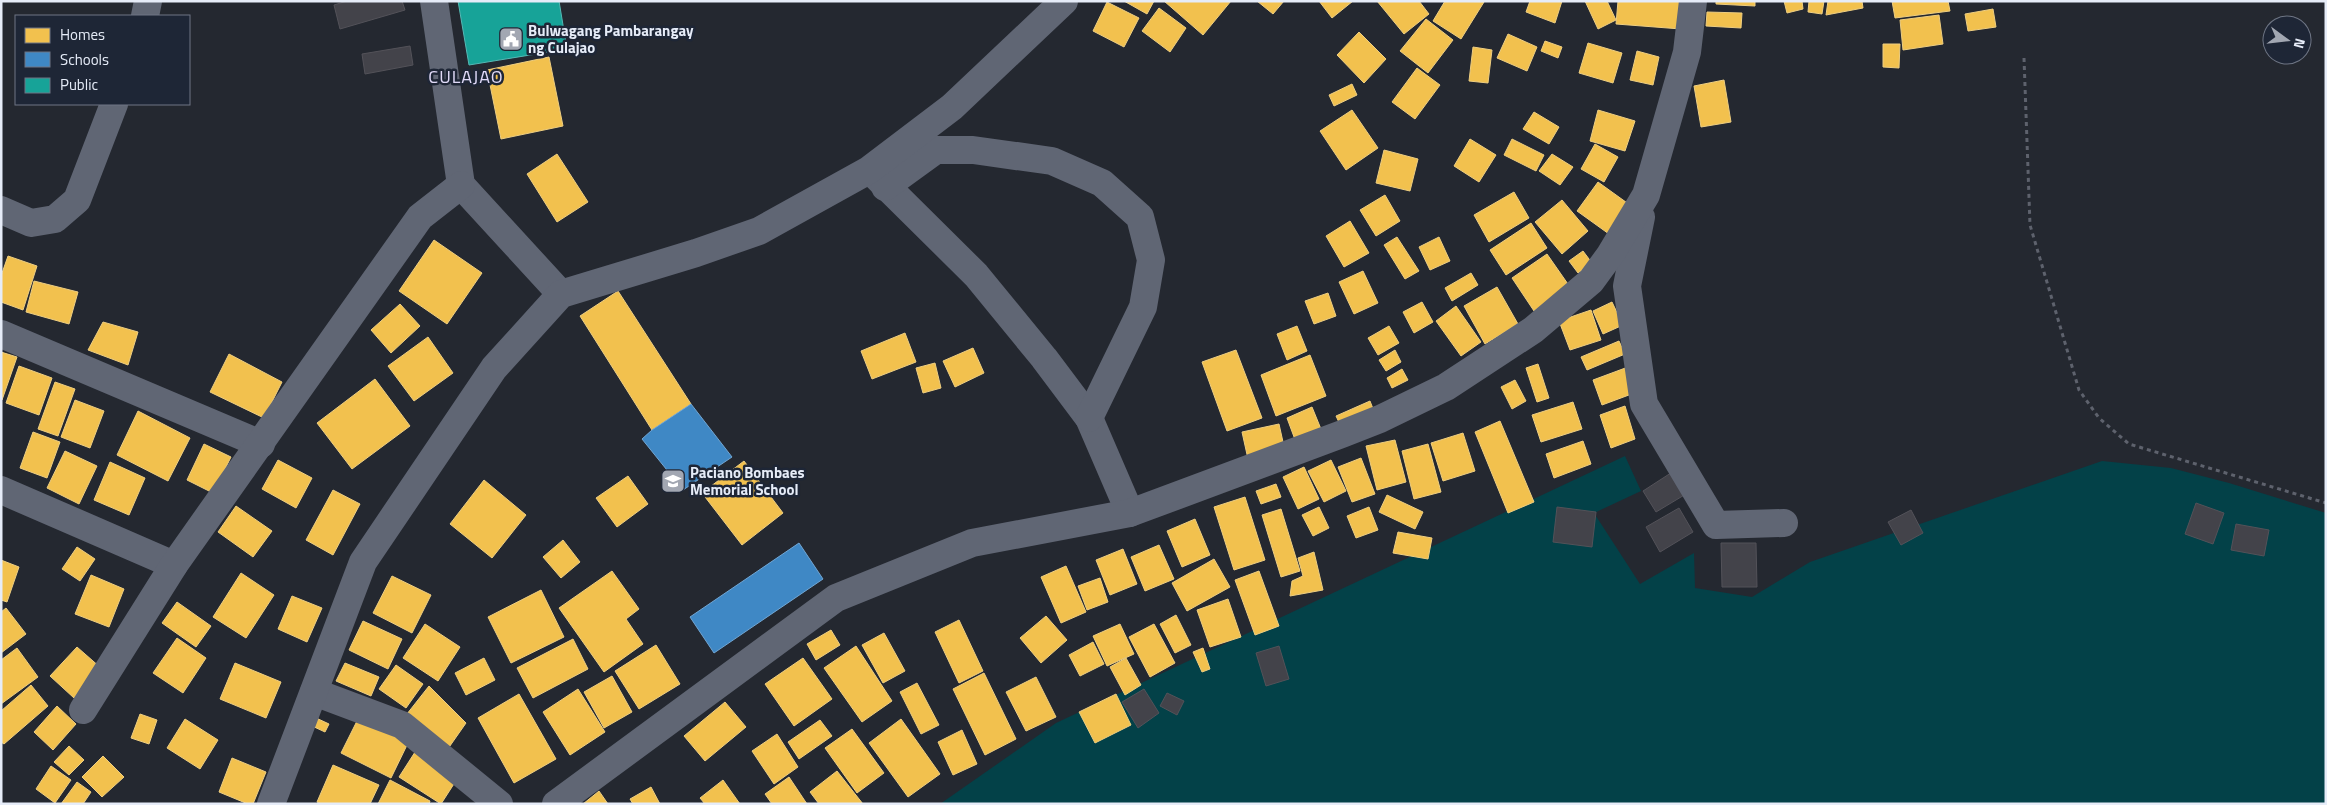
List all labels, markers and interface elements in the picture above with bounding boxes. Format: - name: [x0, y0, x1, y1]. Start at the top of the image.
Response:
- legend: [15, 15, 190, 105]
- north arrow: [2262, 15, 2312, 65]
- place label: Bulwagang Pambarangay ng Culajao: [528, 19, 694, 59]
- text: Homes: [60, 23, 105, 46]
- public building icon: Bulwagang Pambarangay ng Culajao: [498, 26, 524, 52]
- text: N: [2289, 36, 2311, 51]
- text: Schools: [60, 48, 109, 71]
- district label: CULAJAO: [428, 63, 504, 90]
- text: Public: [60, 73, 98, 96]
- place label: Paciano Bombaes Memorial School: [690, 461, 804, 501]
- school or university icon: Paciano Bombaes Memorial School: [660, 468, 686, 494]

